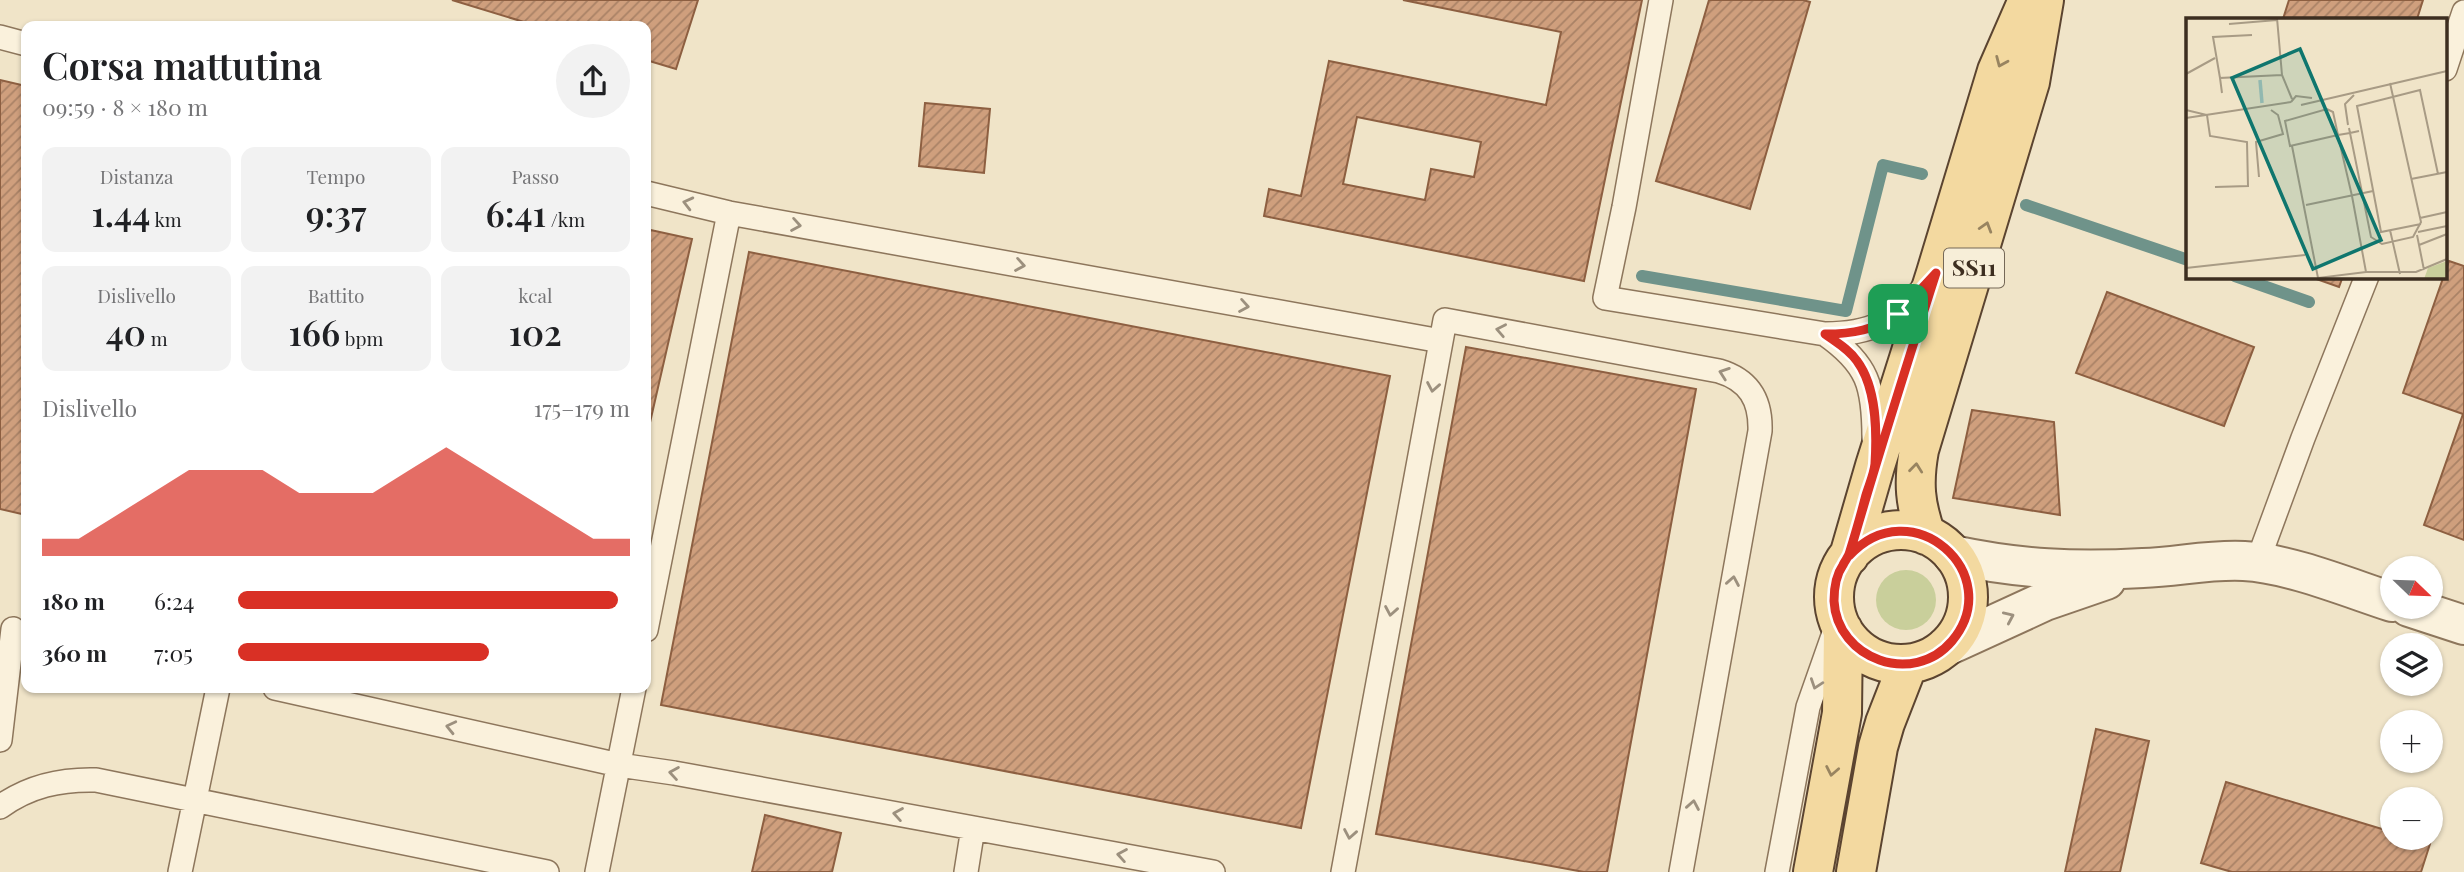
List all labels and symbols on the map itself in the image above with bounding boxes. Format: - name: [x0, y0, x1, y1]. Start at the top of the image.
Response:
- inset map: [2186, 18, 2446, 278]
- one-way arrow: [1995, 56, 2009, 68]
- one-way arrow: [682, 197, 694, 211]
- one-way arrow: [790, 217, 802, 232]
- one-way arrow: [1978, 221, 1993, 233]
- road number: SS11: [1944, 248, 2004, 288]
- one-way arrow: [1014, 257, 1026, 272]
- pin: [1868, 284, 1928, 344]
- one-way arrow: [1238, 298, 1250, 313]
- one-way arrow: [1495, 323, 1507, 338]
- one-way arrow: [1719, 367, 1731, 382]
- one-way arrow: [1426, 381, 1441, 393]
- one-way arrow: [1909, 463, 1924, 474]
- north arrow: [2380, 556, 2443, 620]
- one-way arrow: [1725, 575, 1740, 587]
- one-way arrow: [1384, 605, 1399, 617]
- one-way arrow: [2002, 611, 2014, 625]
- one-way arrow: [1810, 678, 1824, 690]
- one-way arrow: [445, 721, 457, 736]
- one-way arrow: [1825, 765, 1840, 777]
- one-way arrow: [668, 766, 680, 781]
- one-way arrow: [1685, 799, 1700, 811]
- one-way arrow: [892, 808, 904, 823]
- one-way arrow: [1343, 828, 1358, 840]
- one-way arrow: [1116, 848, 1128, 863]

